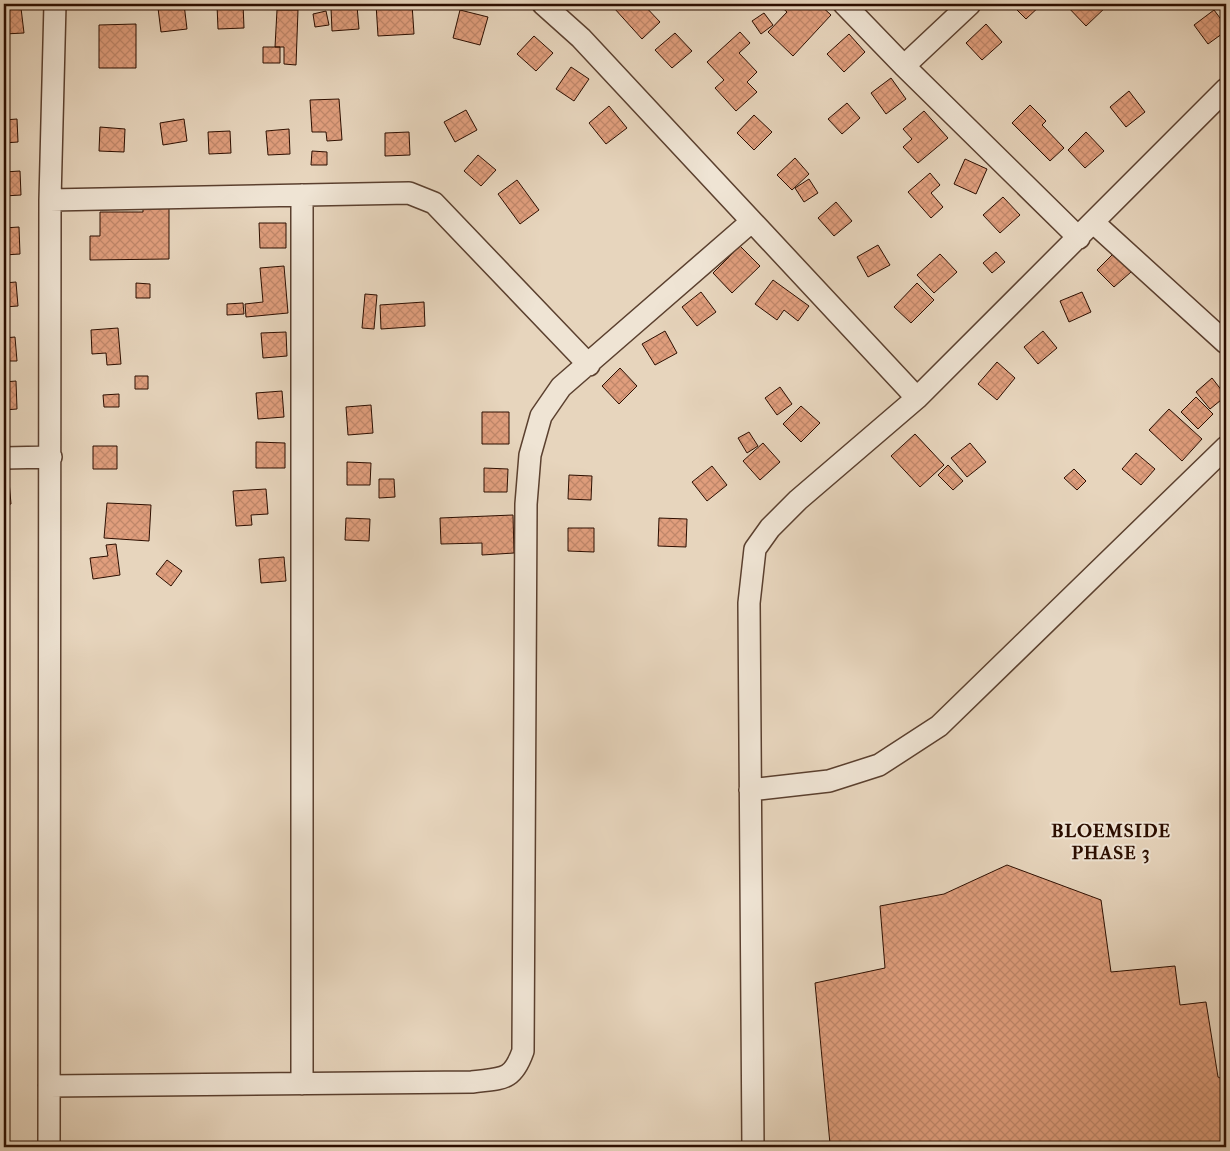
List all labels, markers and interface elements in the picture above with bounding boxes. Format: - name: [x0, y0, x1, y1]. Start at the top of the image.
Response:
- district label: BLOEMSIDE PHASE 3: [1051, 820, 1171, 864]

